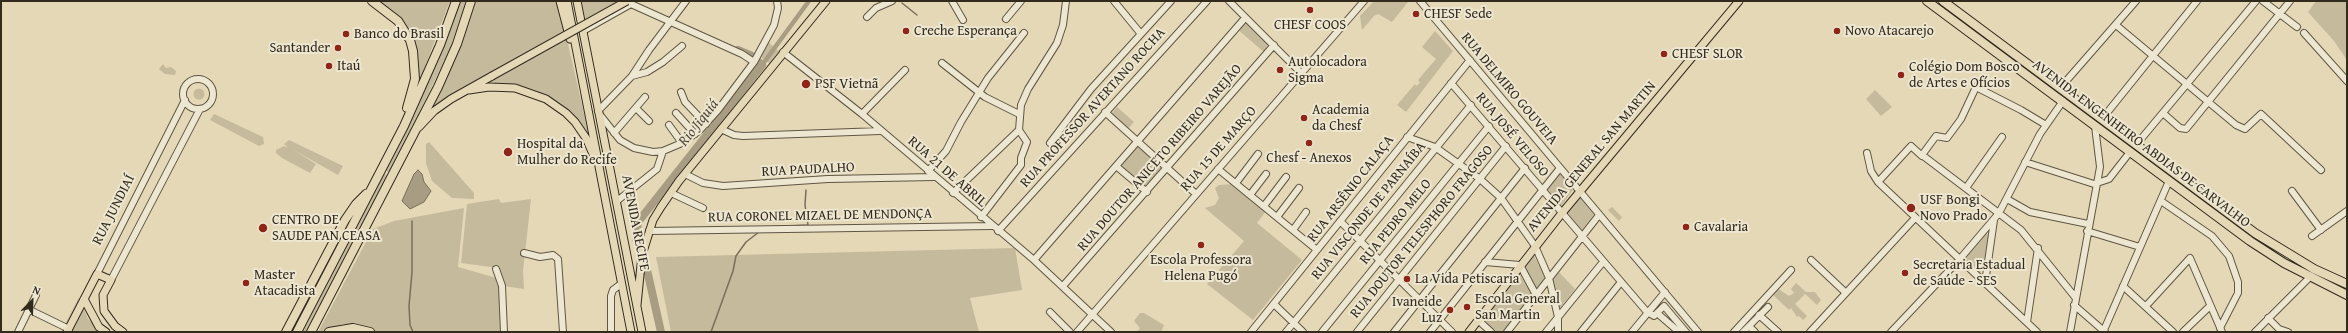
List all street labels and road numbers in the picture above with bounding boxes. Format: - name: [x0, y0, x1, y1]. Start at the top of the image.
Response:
- street label: RUA PROFESSOR AVERTANO ROCHA: [1017, 25, 1169, 191]
- street label: RUA DELMIRO GOUVEIA: [1457, 30, 1561, 148]
- street label: AVENIDA ENGENHEIRO ABDIAS DE CARVALHO: [2029, 57, 2253, 231]
- street label: RUA DOUTOR ANICETO RIBEIRO VAREJÃO: [1074, 61, 1246, 255]
- street label: AVENIDA GENERAL SAN MARTIN: [1524, 78, 1660, 236]
- street label: RUA JOSÉ VELOSO: [1472, 89, 1552, 181]
- street label: RUA 15 DE MARÇO: [1177, 103, 1261, 195]
- street label: RUA ARSÊNIO CALAÇA: [1304, 132, 1398, 246]
- street label: RUA 21 DE ABRIL: [904, 133, 990, 211]
- street label: RUA VISCONDE DE PARNAÍBA: [1308, 139, 1430, 283]
- street label: RUA DOUTOR TELESPHORO FRAGOSO: [1347, 142, 1497, 322]
- street label: RUA PAUDALHO: [761, 159, 855, 181]
- street label: RUA JUNDIAÍ: [89, 172, 139, 248]
- street label: AVENIDA RECIFE: [617, 173, 653, 273]
- street label: RUA PEDRO MELO: [1356, 176, 1436, 268]
- street label: RUA CORONEL MIZAEL DE MENDONÇA: [708, 206, 932, 226]

